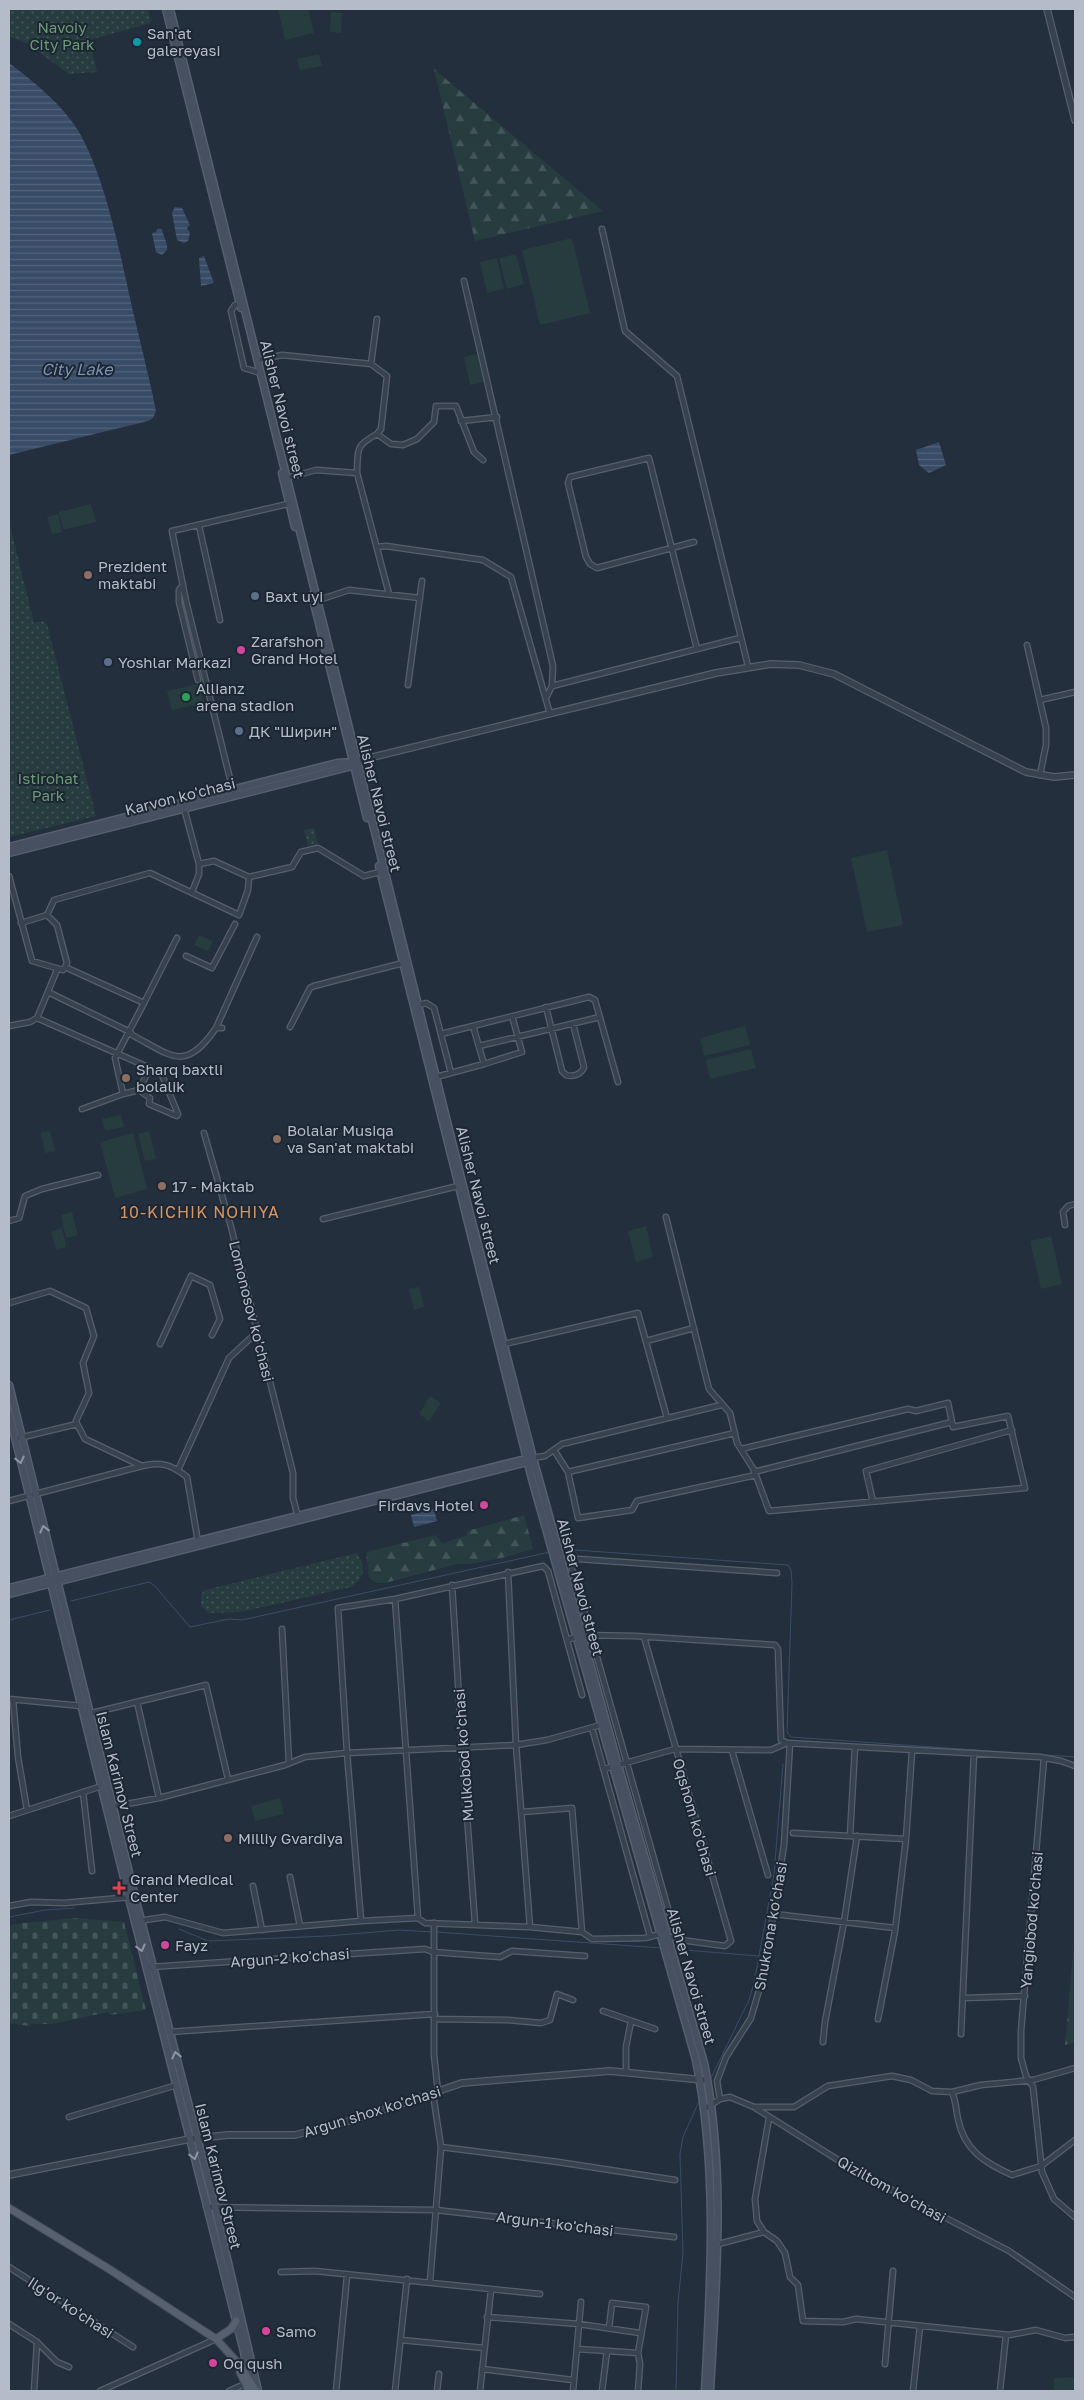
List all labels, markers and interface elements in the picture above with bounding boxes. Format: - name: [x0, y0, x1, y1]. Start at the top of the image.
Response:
- park label: Navoiy City Park: [29, 18, 95, 53]
- place label: San'at galereyasi: [147, 24, 221, 59]
- marker: San'at galereyasi: [131, 36, 143, 48]
- street label: Alisher Navoi street: [257, 338, 309, 480]
- water label: City Lake: [41, 359, 114, 379]
- place label: Prezident maktabi: [98, 557, 167, 592]
- marker: Prezident maktabi: [82, 569, 94, 581]
- place label: Baxt uyi: [265, 587, 323, 605]
- marker: Baxt uyi: [249, 590, 261, 602]
- place label: Zarafshon Grand Hotel: [251, 632, 338, 667]
- marker: Zarafshon Grand Hotel: [235, 644, 247, 656]
- place label: Yoshlar Markazi: [118, 653, 231, 671]
- marker: Yoshlar Markazi: [102, 656, 114, 668]
- place label: Allianz arena stadion: [196, 679, 294, 714]
- marker: Allianz arena stadion: [180, 691, 192, 703]
- place label: ДК "Ширин": [249, 722, 337, 740]
- marker: ДК "Ширин": [233, 725, 245, 737]
- street label: Alisher Navoi street: [354, 732, 406, 874]
- park label: Istirohat Park: [18, 769, 78, 804]
- street label: Karvon ko'chasi: [123, 774, 237, 818]
- place label: Sharq baxtli bolalik: [136, 1060, 223, 1095]
- marker: Sharq baxtli bolalik: [120, 1072, 132, 1084]
- place label: Bolalar Musiqa va San'at maktabi: [287, 1121, 414, 1156]
- street label: Alisher Navoi street: [453, 1124, 505, 1266]
- marker: Bolalar Musiqa va San'at maktabi: [271, 1133, 283, 1145]
- place label: 17 - Maktab: [172, 1177, 254, 1195]
- marker: 17 - Maktab: [156, 1180, 168, 1192]
- district label: 10-KICHIK NOHIYA: [120, 1202, 280, 1222]
- street label: Lomonosov ko'chasi: [226, 1239, 278, 1383]
- one-way arrow: [14, 1456, 25, 1465]
- place label: Firdavs Hotel: [378, 1496, 474, 1514]
- marker: Firdavs Hotel: [478, 1499, 490, 1511]
- street label: Alisher Navoi street: [554, 1516, 608, 1658]
- one-way arrow: [40, 1525, 50, 1533]
- street label: Mulkobod ko'chasi: [449, 1688, 477, 1822]
- street label: Islam Karimov Street: [93, 1709, 147, 1859]
- street label: Oqshom ko'chasi: [670, 1756, 720, 1878]
- place label: Milliy Gvardiya: [238, 1829, 343, 1847]
- marker: Milliy Gvardiya: [222, 1832, 234, 1844]
- street label: Yangiobod ko'chasi: [1016, 1851, 1046, 1989]
- street label: Shukrona ko'chasi: [750, 1860, 790, 1992]
- place label: Grand Medical Center: [130, 1870, 233, 1905]
- marker: Grand Medical Center: [112, 1881, 126, 1895]
- street label: Alisher Navoi street: [664, 1905, 720, 2047]
- place label: Fayz: [175, 1936, 208, 1954]
- marker: Fayz: [159, 1939, 171, 1951]
- one-way arrow: [135, 1943, 146, 1952]
- street label: Argun-2 ko'chasi: [230, 1944, 350, 1970]
- one-way arrow: [171, 2050, 182, 2059]
- street label: Argun shox ko'chasi: [301, 2082, 443, 2140]
- street label: Islam Karimov Street: [192, 2101, 246, 2251]
- one-way arrow: [188, 2152, 199, 2161]
- street label: Qiziltom ko'chasi: [835, 2152, 949, 2226]
- street label: Argun-1 ko'chasi: [495, 2207, 615, 2239]
- street label: Ilg'or ko'chasi: [25, 2273, 117, 2341]
- place label: Samo: [276, 2322, 316, 2340]
- marker: Samo: [260, 2325, 272, 2337]
- place label: Oq qush: [223, 2354, 283, 2372]
- marker: Oq qush: [207, 2357, 219, 2369]

